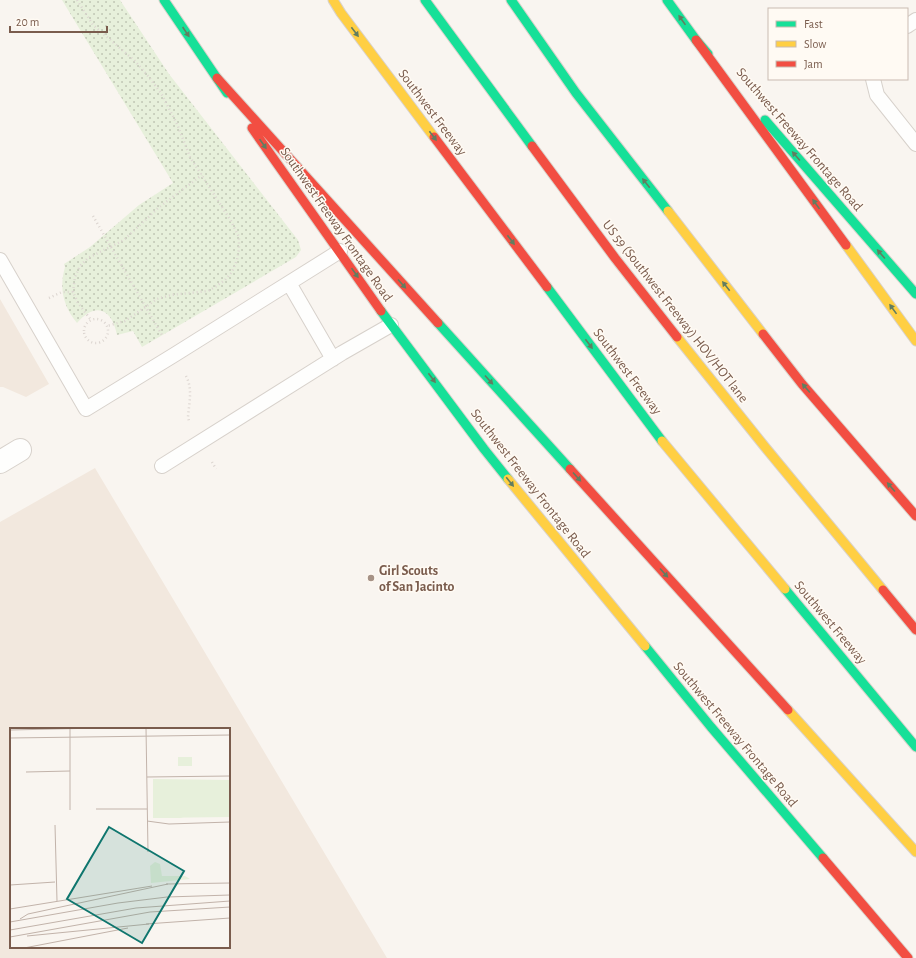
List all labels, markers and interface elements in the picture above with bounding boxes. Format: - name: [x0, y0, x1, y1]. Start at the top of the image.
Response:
- scale bar: [10, 8, 107, 34]
- legend: [768, 8, 908, 80]
- one-way arrow: [678, 15, 686, 25]
- text: 20 m: [16, 16, 39, 28]
- text: Fast: [804, 18, 823, 30]
- one-way arrow: [182, 27, 190, 38]
- one-way arrow: [351, 27, 359, 37]
- text: Slow: [804, 38, 826, 50]
- text: Jam: [804, 58, 823, 70]
- street label: Southwest Freeway Frontage Road: [733, 65, 865, 214]
- street label: Southwest Freeway: [395, 67, 469, 158]
- one-way arrow: [429, 130, 437, 141]
- one-way arrow: [259, 139, 267, 149]
- street label: Southwest Freeway Frontage Road: [277, 145, 395, 304]
- one-way arrow: [792, 151, 801, 161]
- one-way arrow: [642, 177, 650, 188]
- one-way arrow: [812, 199, 820, 210]
- street label: US 59 (Southwest Freeway) HOV/HOT lane: [599, 216, 753, 406]
- one-way arrow: [507, 234, 515, 245]
- one-way arrow: [877, 249, 886, 259]
- one-way arrow: [351, 268, 359, 278]
- one-way arrow: [398, 278, 407, 289]
- one-way arrow: [721, 280, 730, 291]
- one-way arrow: [889, 304, 897, 314]
- street label: Southwest Freeway: [590, 324, 666, 418]
- one-way arrow: [585, 338, 594, 349]
- one-way arrow: [427, 373, 435, 383]
- one-way arrow: [485, 375, 494, 385]
- one-way arrow: [801, 383, 810, 393]
- street label: Southwest Freeway Frontage Road: [468, 407, 593, 561]
- one-way arrow: [572, 471, 581, 482]
- one-way arrow: [506, 476, 515, 487]
- one-way arrow: [886, 481, 895, 492]
- place label: Girl Scouts of San Jacinto: [379, 564, 455, 594]
- one-way arrow: [659, 568, 668, 578]
- marker: Girl Scouts of San Jacinto: [366, 573, 376, 583]
- street label: Southwest Freeway: [791, 578, 869, 667]
- street label: Southwest Freeway Frontage Road: [671, 659, 800, 810]
- inset map: [10, 728, 230, 948]

